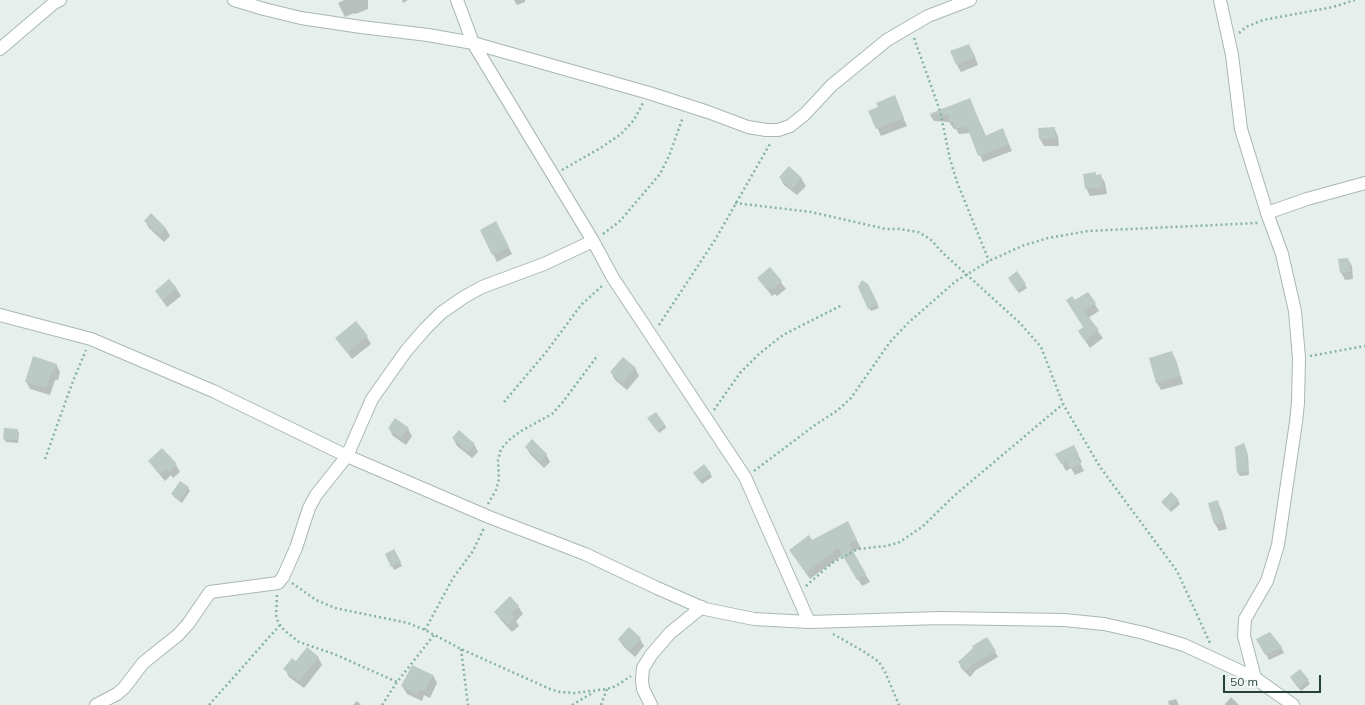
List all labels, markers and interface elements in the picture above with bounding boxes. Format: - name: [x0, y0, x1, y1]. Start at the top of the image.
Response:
- scale bar: [1225, 667, 1323, 693]
- text: 50 m: [1230, 674, 1258, 689]

